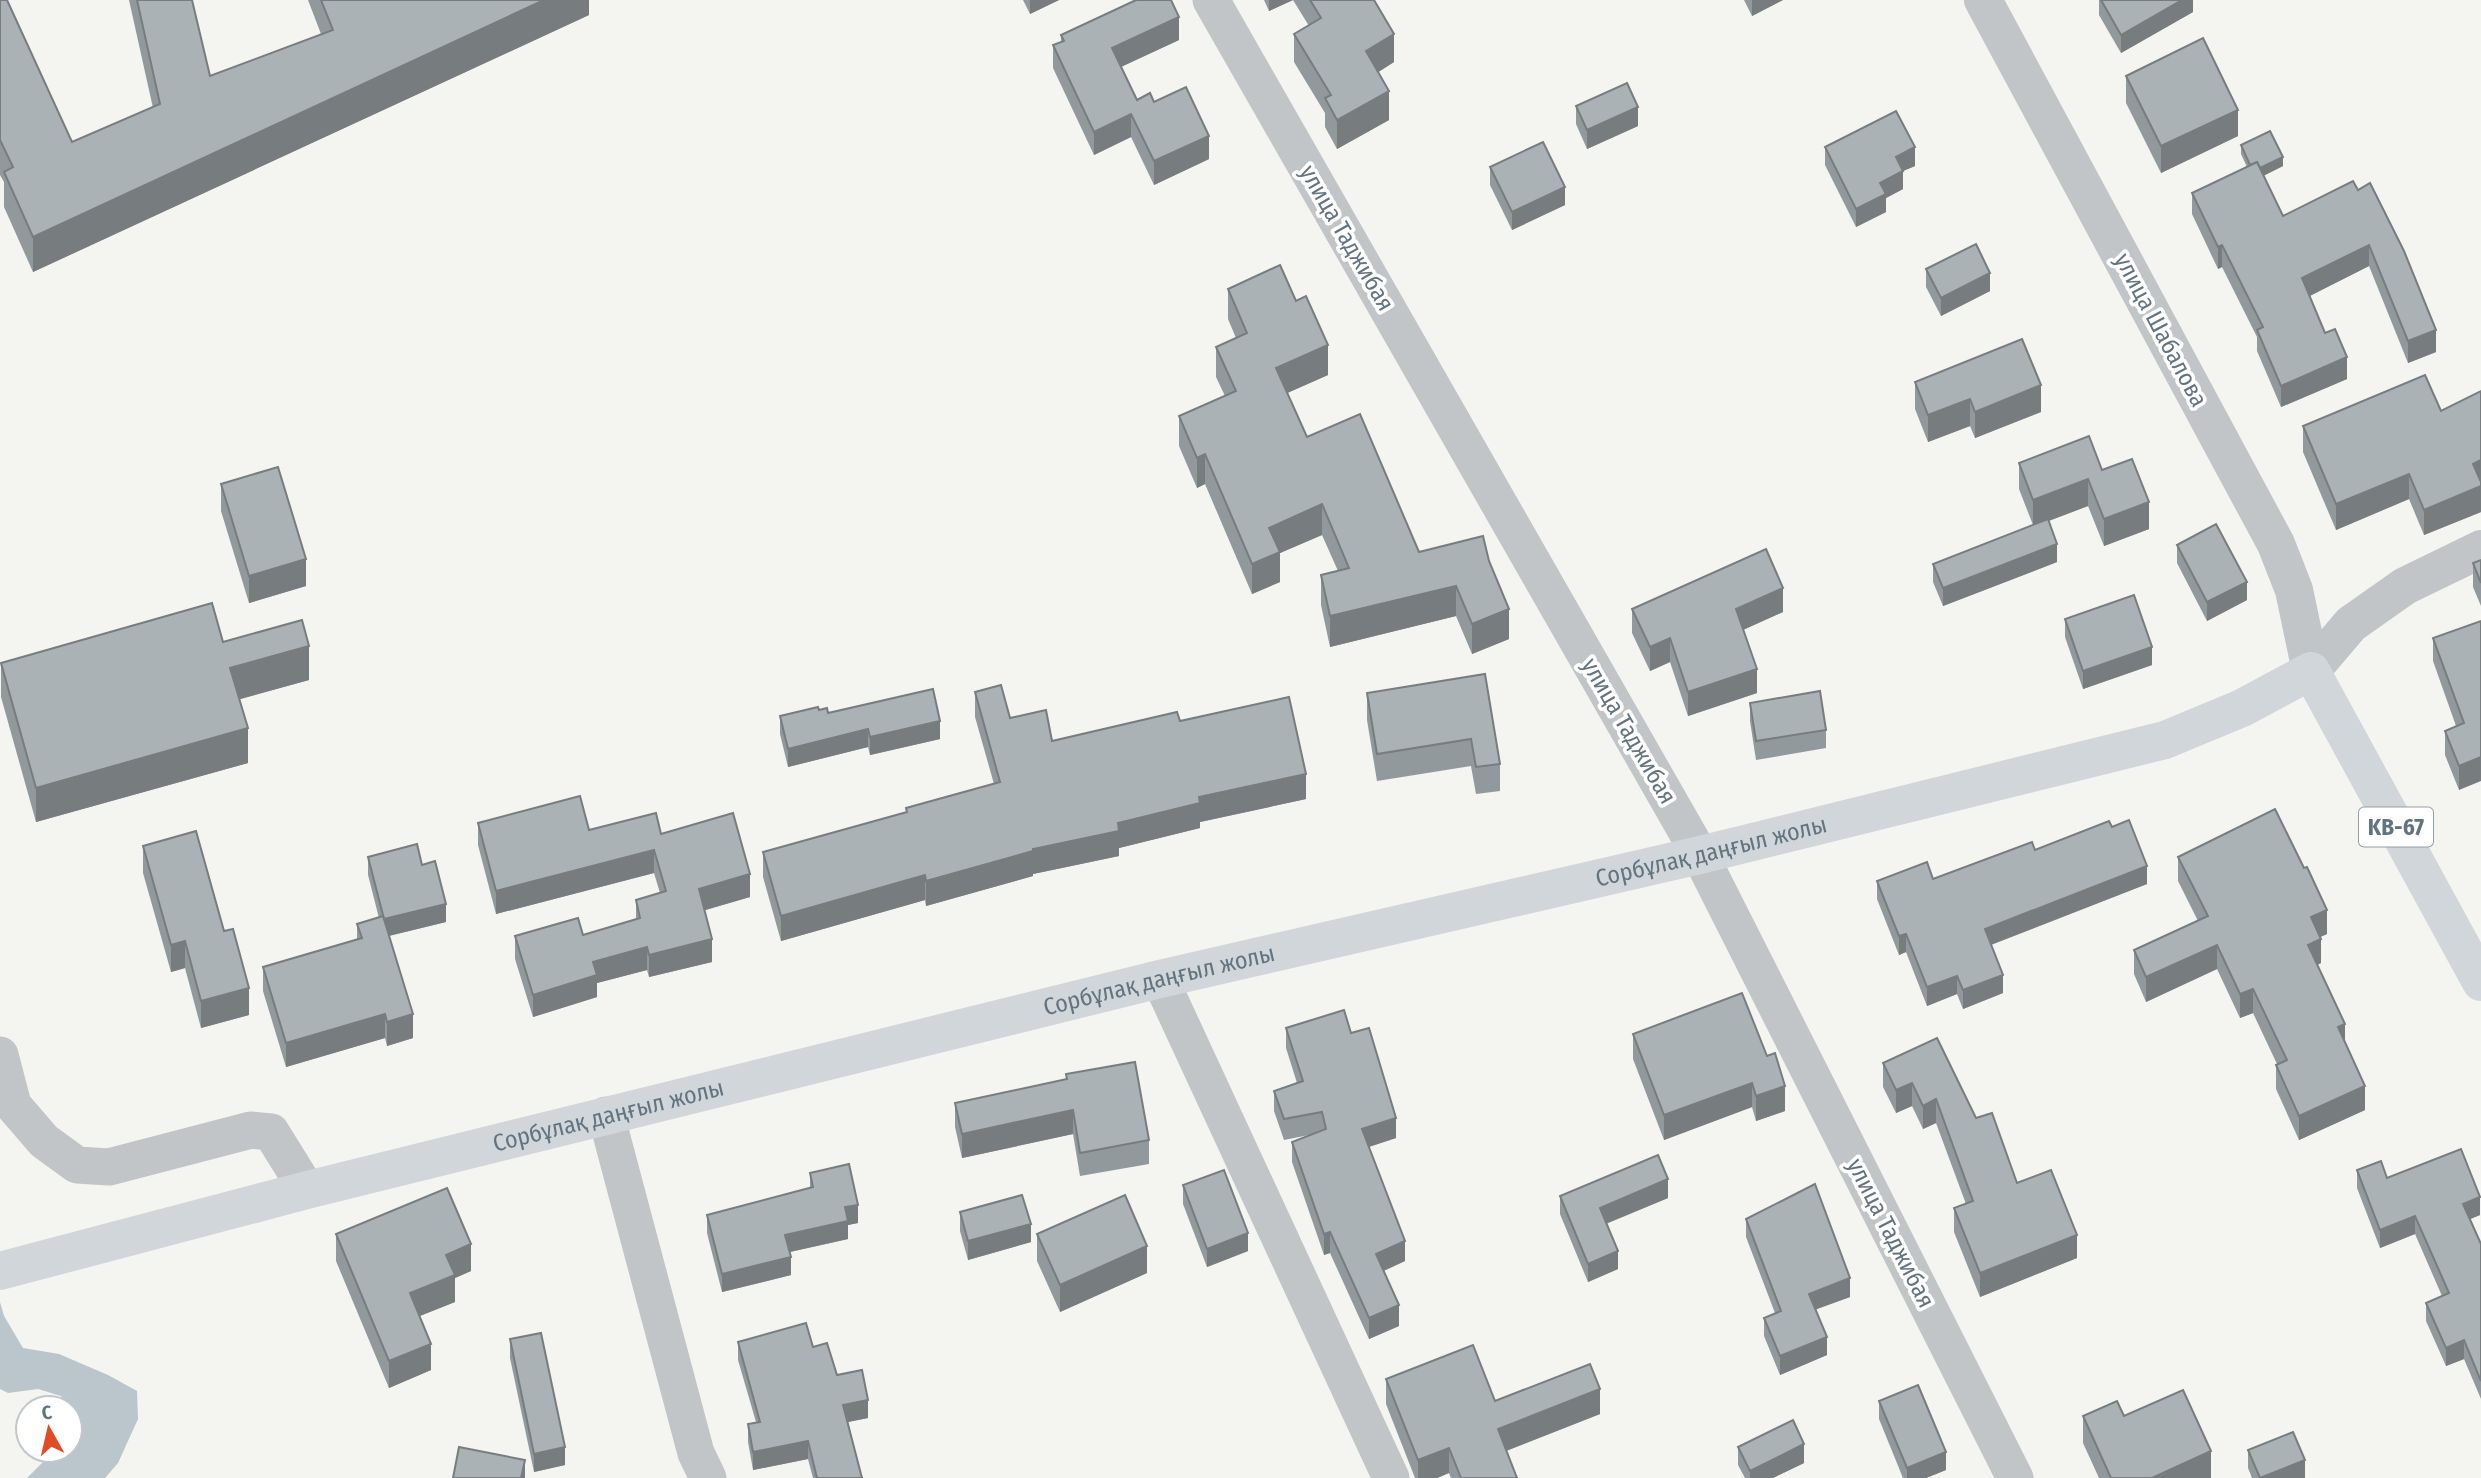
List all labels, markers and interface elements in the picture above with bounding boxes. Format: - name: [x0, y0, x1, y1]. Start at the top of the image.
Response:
- street label: улица Таджибая: [1294, 160, 1400, 316]
- street label: улица Шабалова: [2109, 248, 2213, 412]
- street label: улица Таджибая: [1576, 653, 1682, 809]
- road number: KB-67: [2359, 807, 2433, 846]
- street label: Сорбұлақ даңғыл жолы: [1593, 810, 1830, 893]
- street label: Сорбұлақ даңғыл жолы: [1040, 939, 1277, 1021]
- street label: Сорбұлақ даңғыл жолы: [490, 1073, 727, 1157]
- street label: улица Таджибая: [1841, 1154, 1941, 1312]
- north arrow: [14, 1394, 84, 1464]
- text: С: [40, 1401, 53, 1425]

